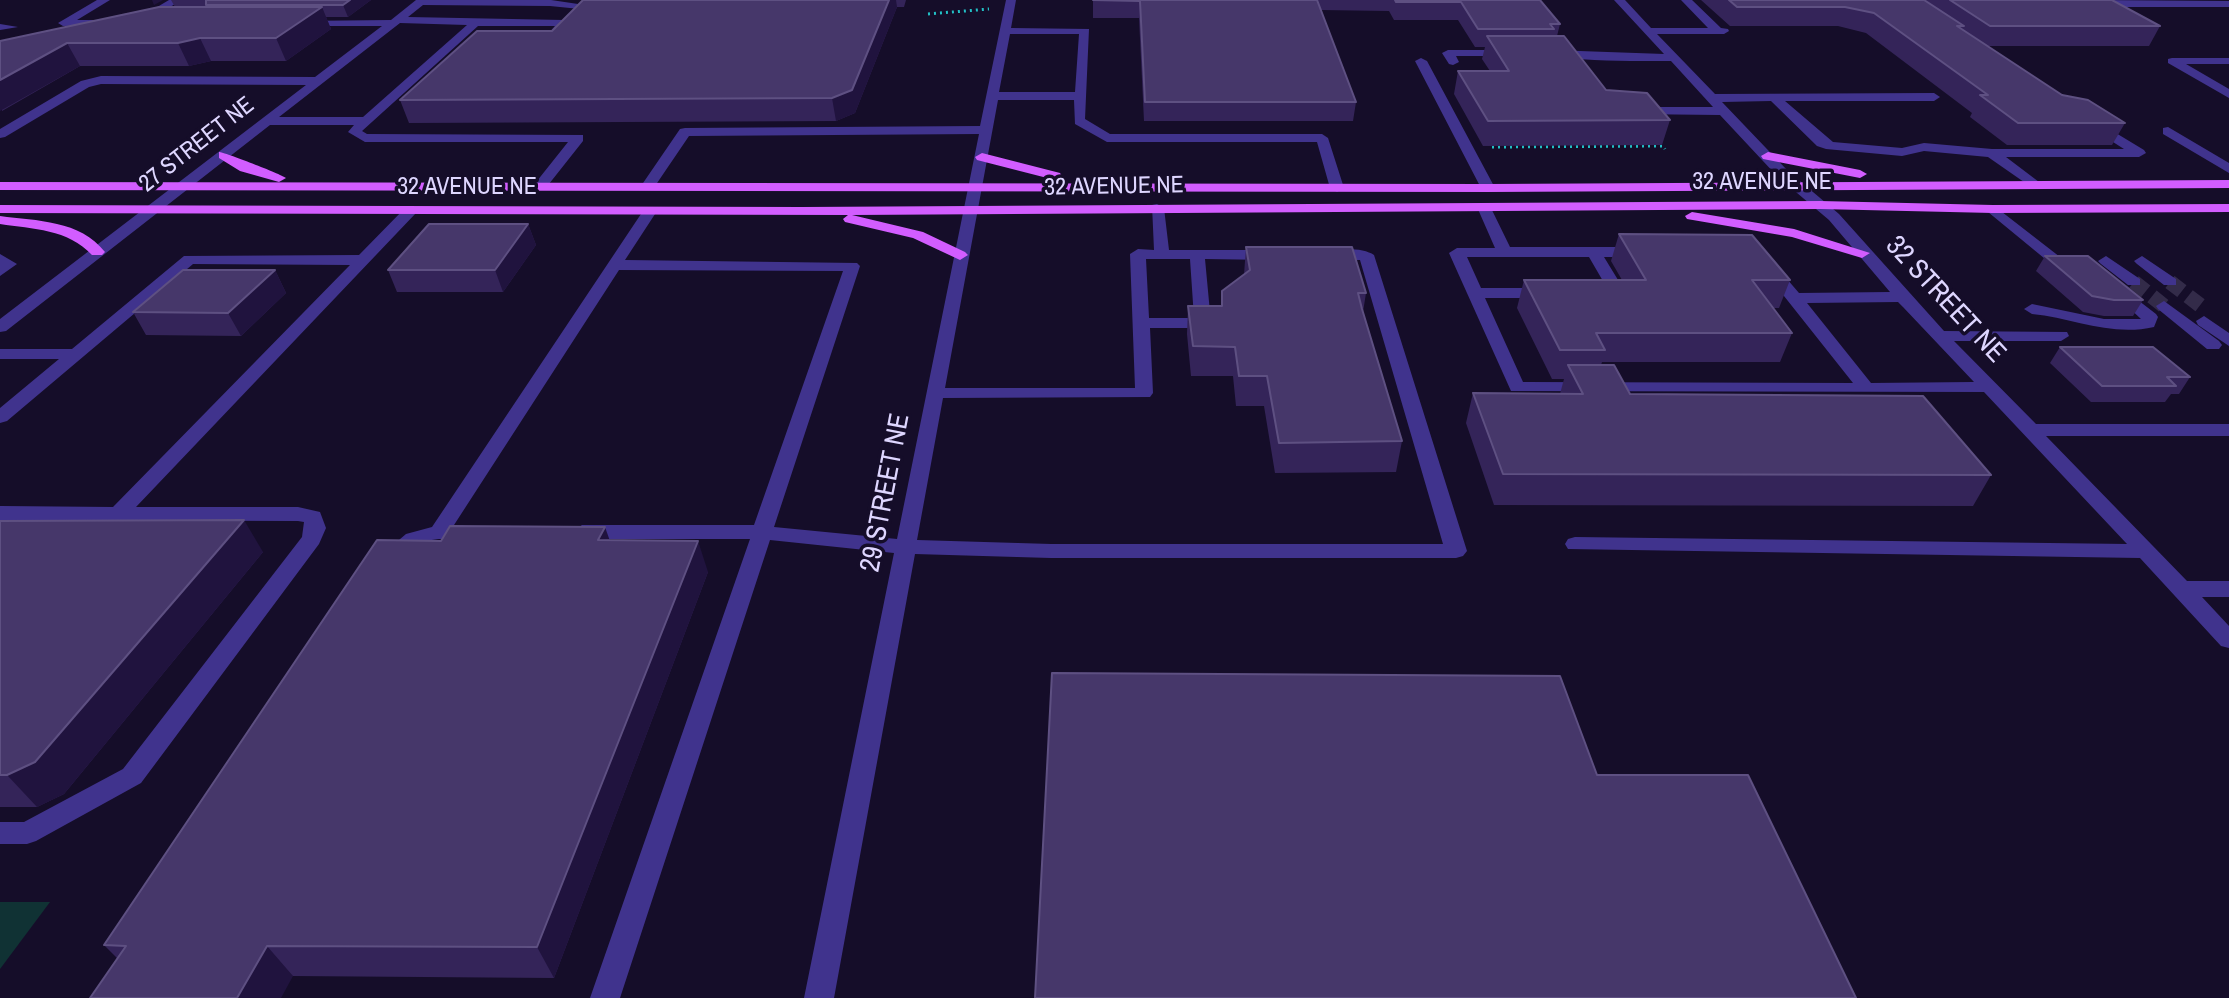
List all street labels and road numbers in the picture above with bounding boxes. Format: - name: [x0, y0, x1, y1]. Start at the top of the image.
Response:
- street label: 27 STREET NE: [134, 91, 260, 199]
- street label: 32 AVENUE NE: [1692, 169, 1832, 197]
- street label: 32 AVENUE NE: [1044, 171, 1184, 203]
- street label: 32 AVENUE NE: [397, 174, 537, 202]
- street label: 32 STREET NE: [1878, 230, 2012, 370]
- street label: 29 STREET NE: [854, 411, 918, 575]

